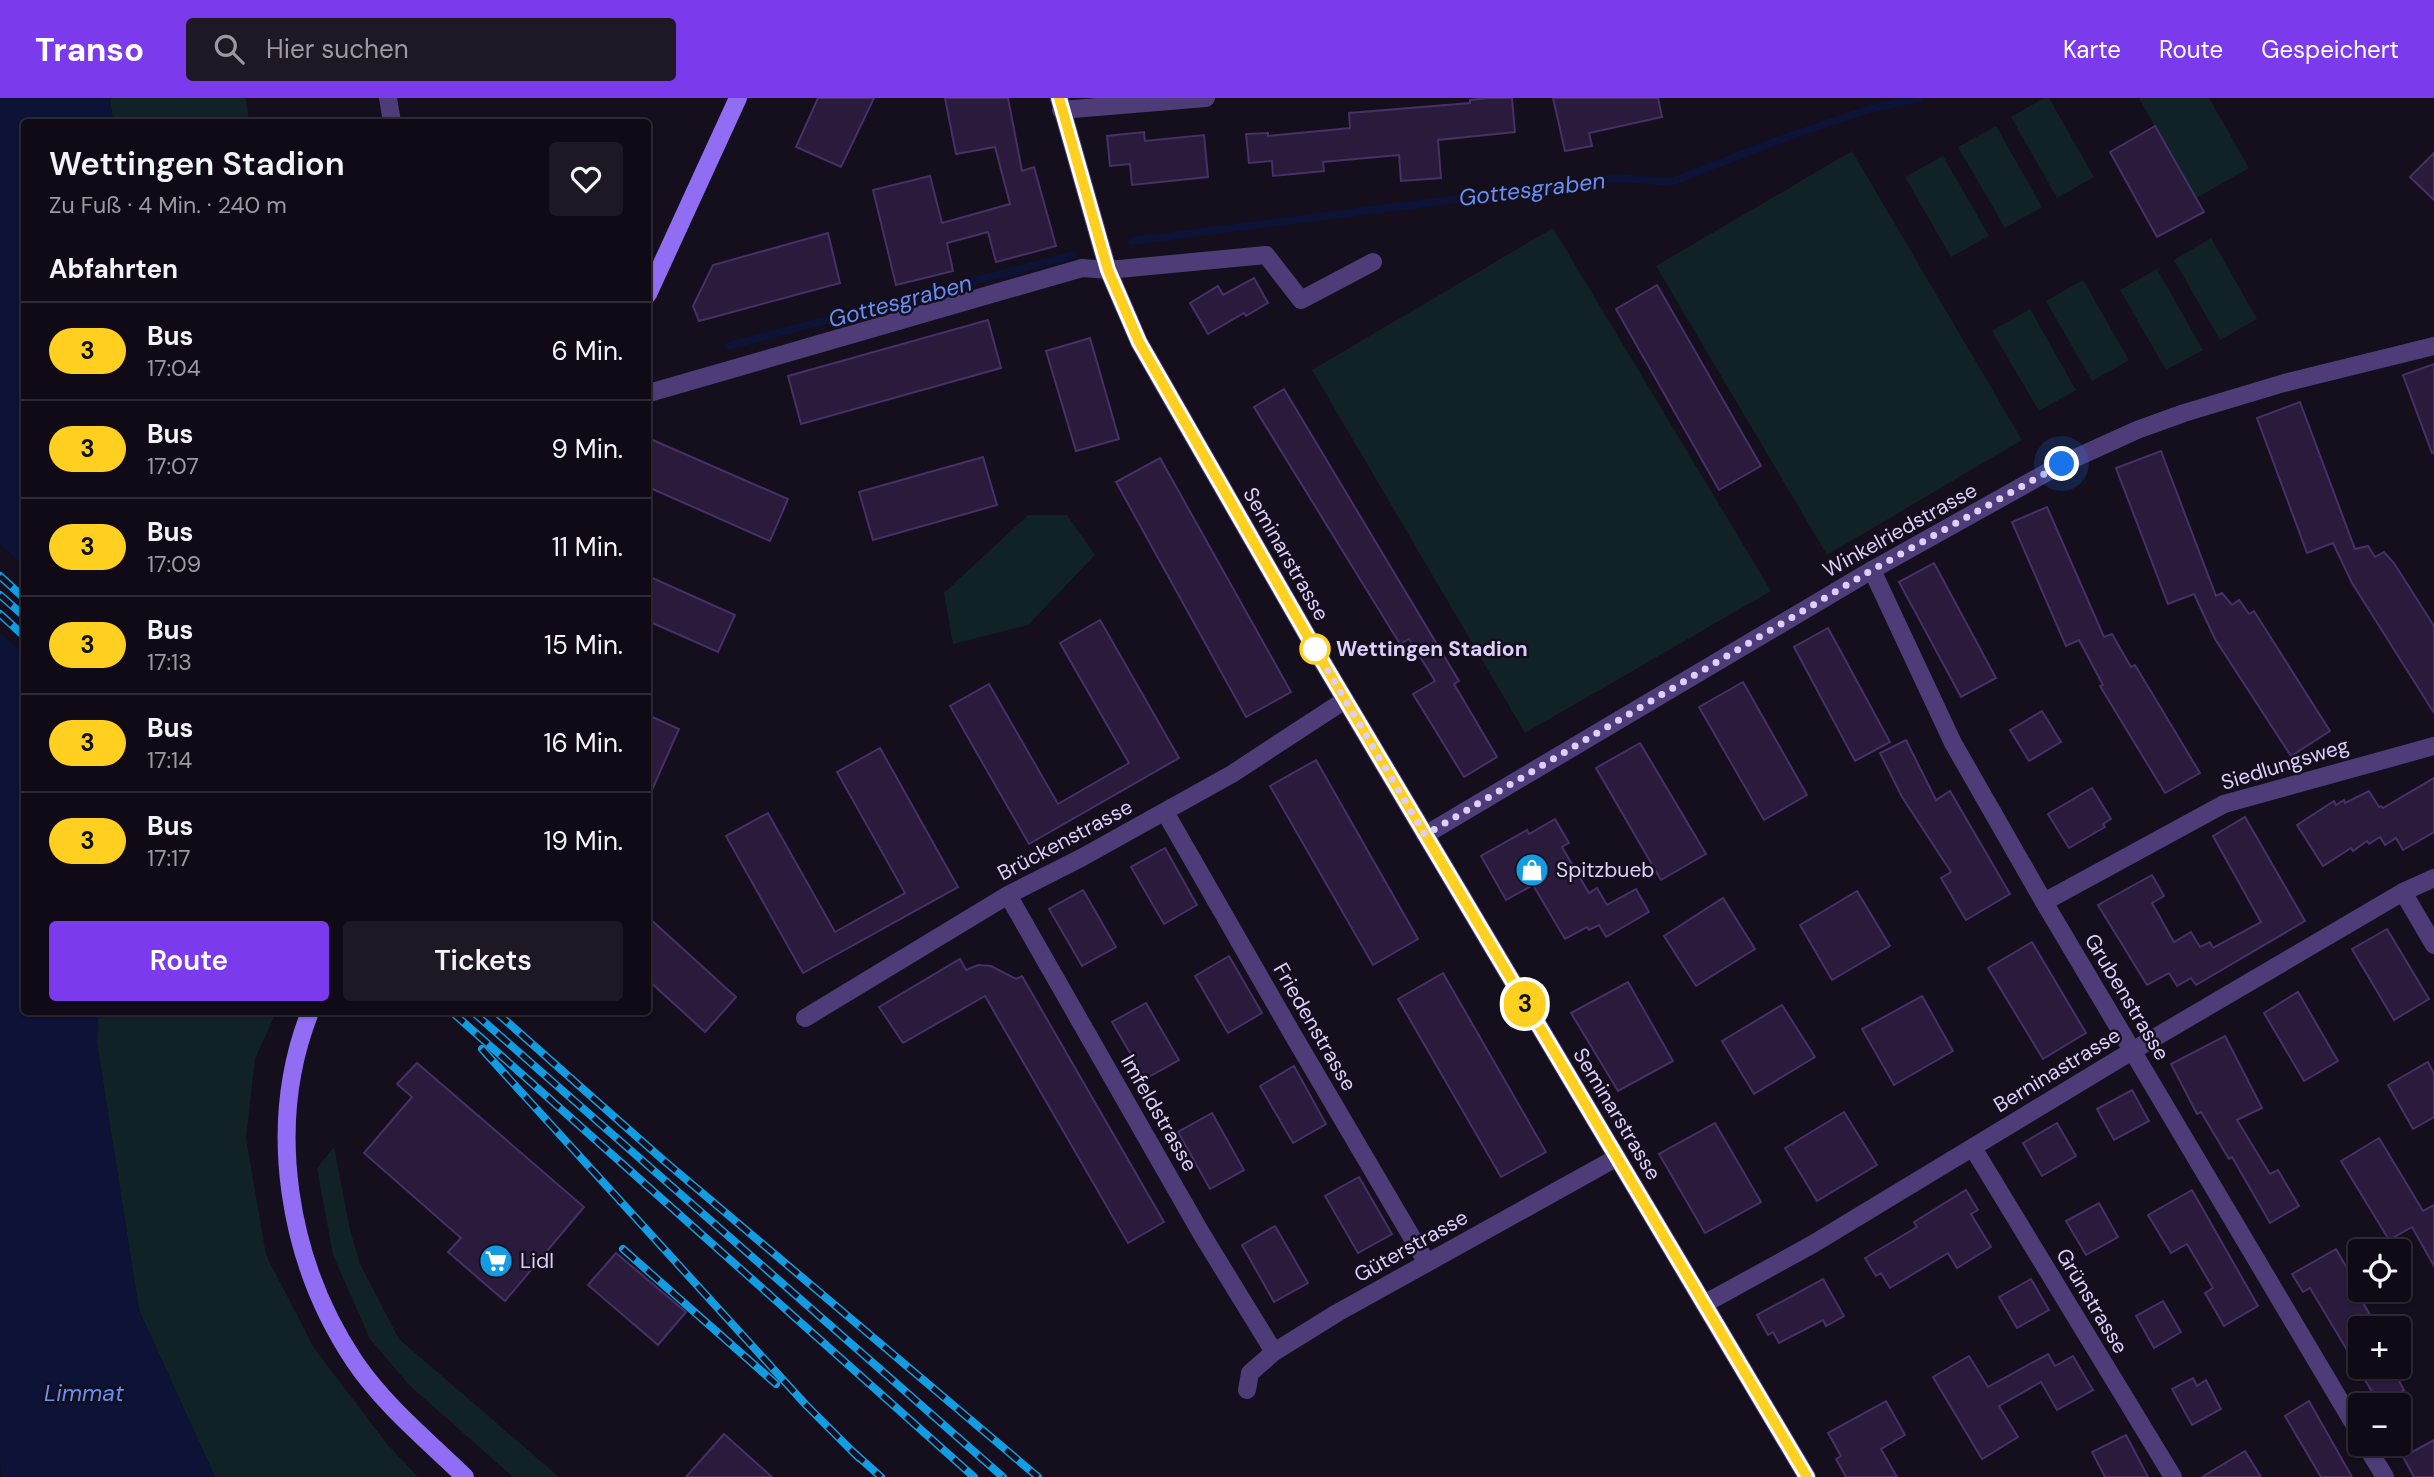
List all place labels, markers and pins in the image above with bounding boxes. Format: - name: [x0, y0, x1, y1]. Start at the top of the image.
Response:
- marker: Wettingen Stadion: [1300, 634, 1330, 664]
- place label: Wettingen Stadion: [1336, 635, 1528, 663]
- shop icon: Spitzbueb: [1513, 851, 1551, 889]
- place label: Spitzbueb: [1556, 856, 1654, 884]
- supermarket icon: Lidl: [477, 1242, 515, 1280]
- place label: Lidl: [520, 1247, 554, 1275]

